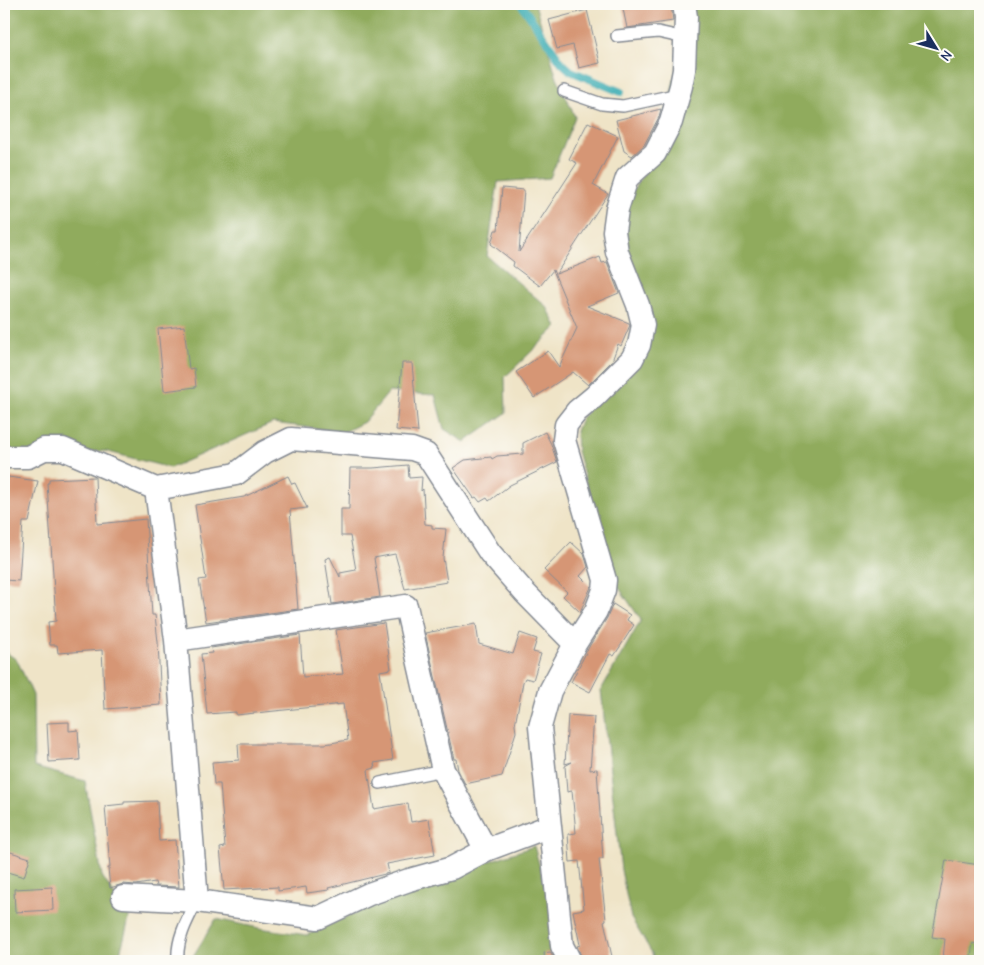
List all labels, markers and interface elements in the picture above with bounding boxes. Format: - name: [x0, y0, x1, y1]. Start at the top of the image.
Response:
- north arrow: [912, 22, 962, 72]
- text: N: [936, 47, 956, 64]

